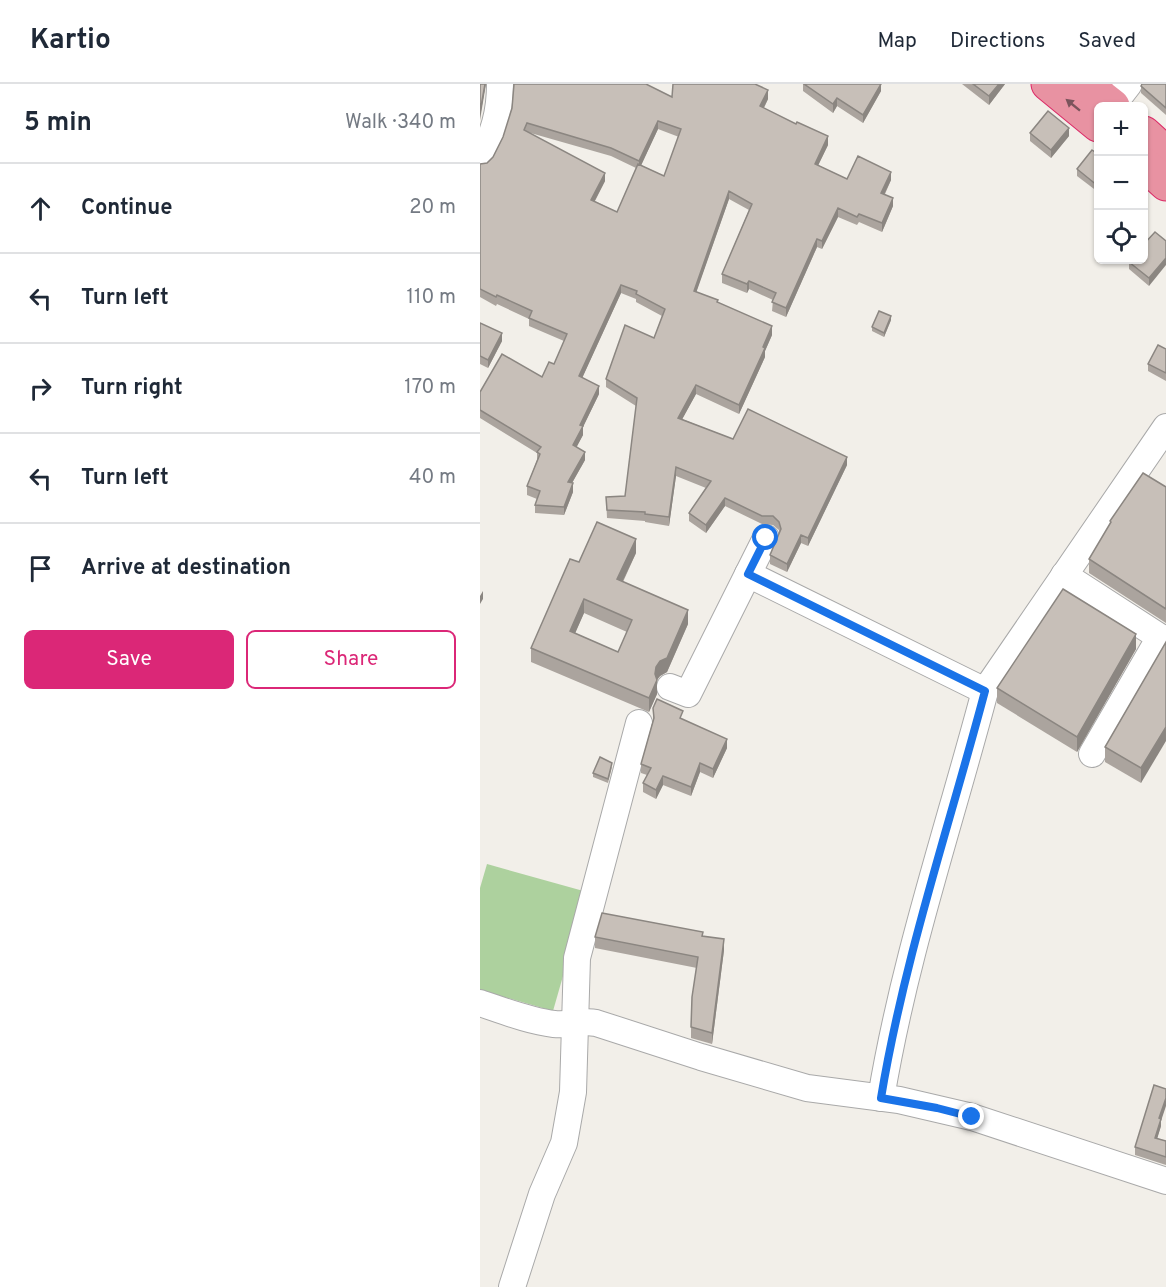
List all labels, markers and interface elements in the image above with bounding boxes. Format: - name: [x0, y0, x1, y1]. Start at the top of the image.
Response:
- text: Kartio: [30, 23, 111, 59]
- text: Map: [877, 28, 917, 55]
- text: Directions: [950, 28, 1045, 55]
- text: Saved: [1078, 28, 1136, 55]
- one-way arrow: [1065, 98, 1081, 111]
- map controls: [1094, 102, 1148, 264]
- button: +: [1094, 102, 1148, 156]
- text: 5 min: [24, 107, 92, 140]
- text: Walk · 340 m: [345, 110, 456, 136]
- button: −: [1094, 156, 1148, 210]
- icon: ahead: [24, 192, 57, 225]
- text: Continue: [81, 195, 172, 222]
- text: 20 m: [409, 195, 456, 221]
- button: locate: [1094, 210, 1148, 264]
- icon: left: [24, 282, 57, 315]
- text: Turn left: [81, 285, 169, 312]
- text: 110 m: [407, 285, 456, 311]
- icon: right: [24, 372, 57, 405]
- text: Turn right: [81, 375, 183, 402]
- text: 170 m: [404, 375, 456, 401]
- icon: left: [24, 462, 57, 495]
- text: Turn left: [81, 465, 169, 492]
- text: 40 m: [409, 465, 456, 491]
- route start: [752, 524, 778, 550]
- icon: arrive: [24, 552, 57, 585]
- text: Arrive at destination: [81, 555, 291, 582]
- button: Save: [24, 630, 234, 689]
- button: Share: [246, 630, 456, 689]
- route end: [958, 1103, 984, 1129]

